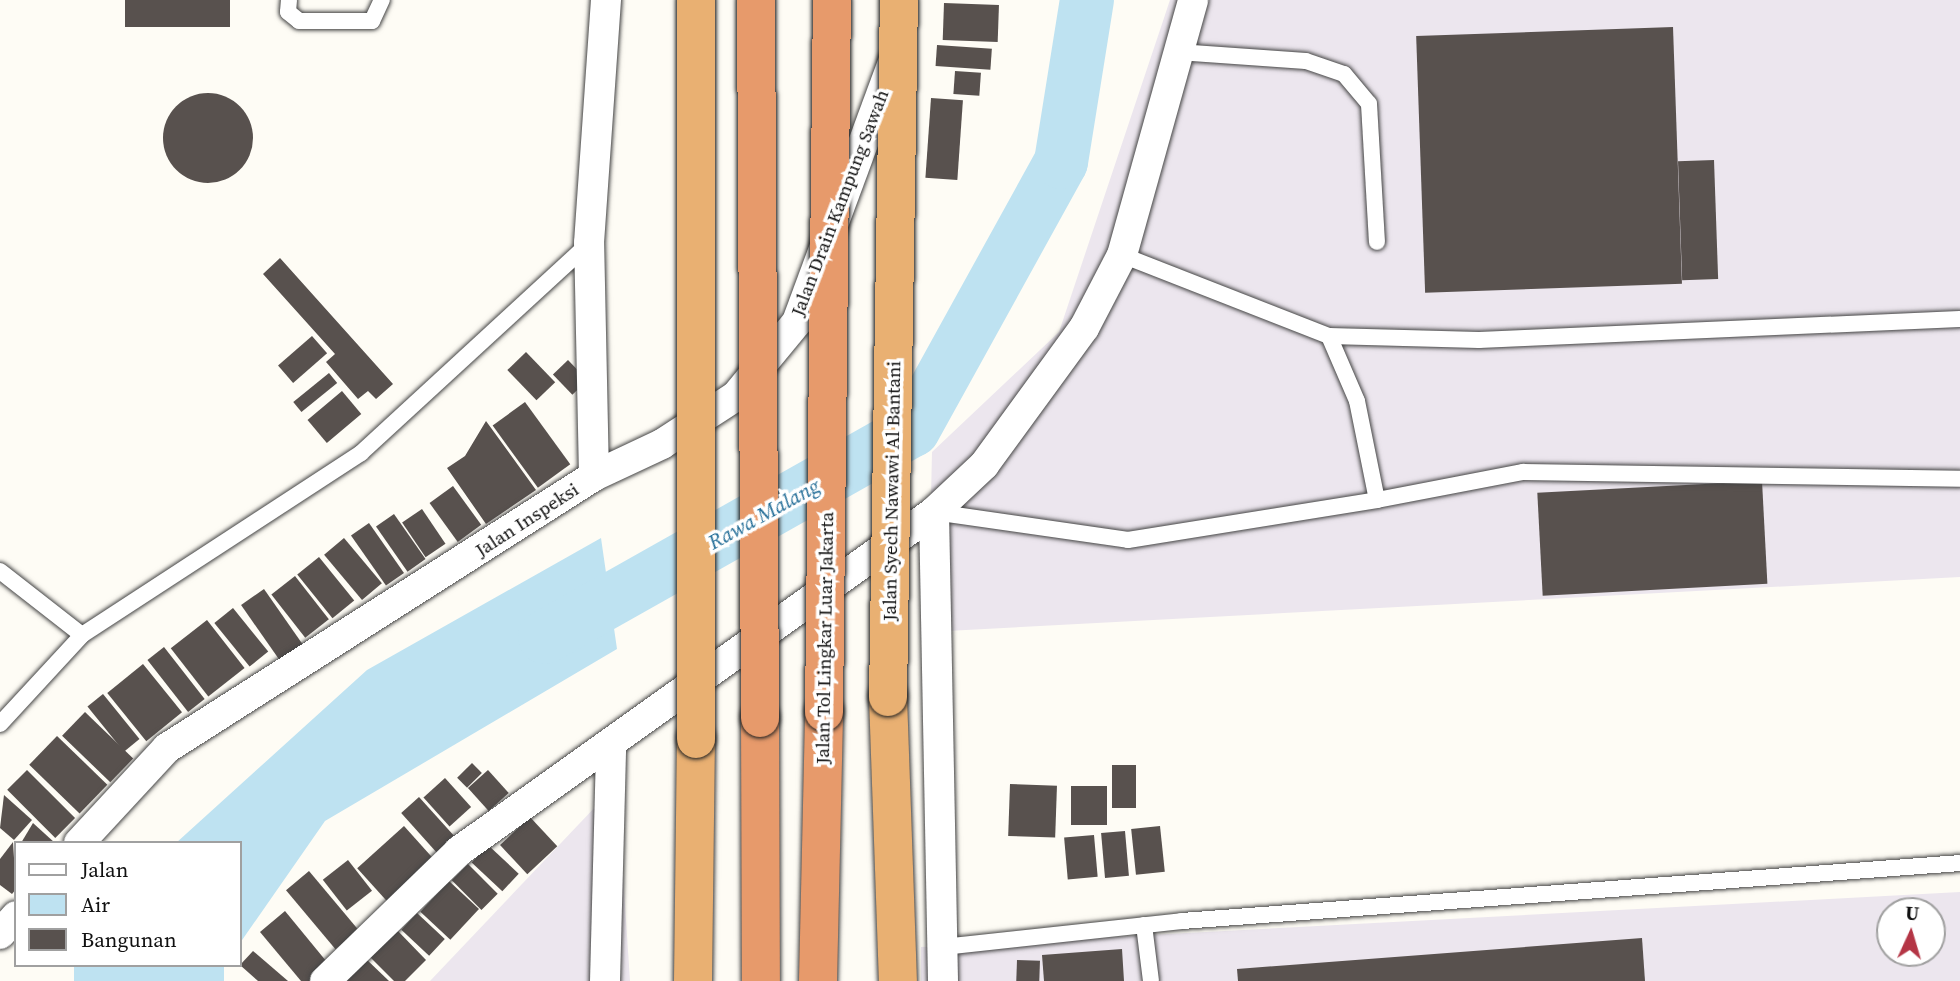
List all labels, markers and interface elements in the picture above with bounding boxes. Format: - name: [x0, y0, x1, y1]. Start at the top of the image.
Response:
- street label: Jalan Drain Kampung Sawah: [786, 86, 894, 320]
- street label: Jalan Syech Nawawi Al Bantani: [878, 361, 906, 621]
- water label: Rawa Malang: [704, 473, 824, 555]
- street label: Jalan Inspeksi: [471, 478, 583, 562]
- street label: Jalan Tol Lingkar Luar Jakarta: [811, 511, 839, 765]
- legend: [14, 841, 242, 967]
- text: Jalan: [81, 855, 128, 884]
- text: Air: [81, 890, 110, 919]
- north arrow: [1876, 897, 1946, 967]
- text: U: [1904, 900, 1920, 926]
- text: Bangunan: [81, 925, 177, 954]

